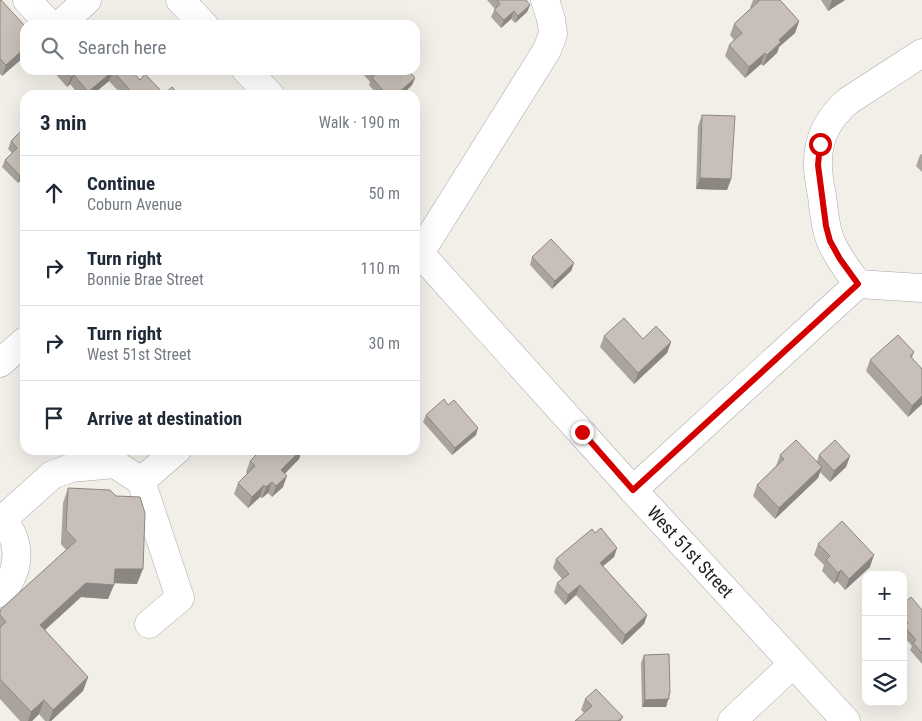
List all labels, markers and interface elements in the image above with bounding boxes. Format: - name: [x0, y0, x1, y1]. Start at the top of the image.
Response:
- search box: [20, 20, 420, 75]
- icon: search: [38, 34, 66, 62]
- text: Search here: [78, 36, 166, 59]
- text: 3 min: [40, 111, 87, 135]
- text: Walk · 190 m: [319, 113, 400, 132]
- route start: [809, 133, 832, 156]
- text: Continue: [87, 172, 155, 195]
- icon: ahead: [40, 179, 68, 207]
- text: 50 m: [368, 184, 400, 203]
- text: Coburn Avenue: [87, 195, 182, 214]
- text: Turn right: [87, 247, 162, 270]
- icon: right: [40, 254, 68, 282]
- text: 110 m: [361, 259, 400, 278]
- text: Bonnie Brae Street: [87, 270, 204, 289]
- text: Turn right: [87, 322, 162, 345]
- icon: right: [40, 329, 68, 357]
- text: 30 m: [368, 334, 400, 353]
- text: West 51st Street: [87, 345, 191, 364]
- icon: arrive: [40, 404, 68, 432]
- text: Arrive at destination: [87, 407, 242, 430]
- route end: [571, 421, 594, 444]
- street label: West 51st Street: [643, 501, 738, 602]
- map controls: [862, 571, 907, 706]
- button: +: [862, 571, 907, 616]
- button: −: [862, 616, 907, 661]
- button: layers: [862, 661, 907, 706]

